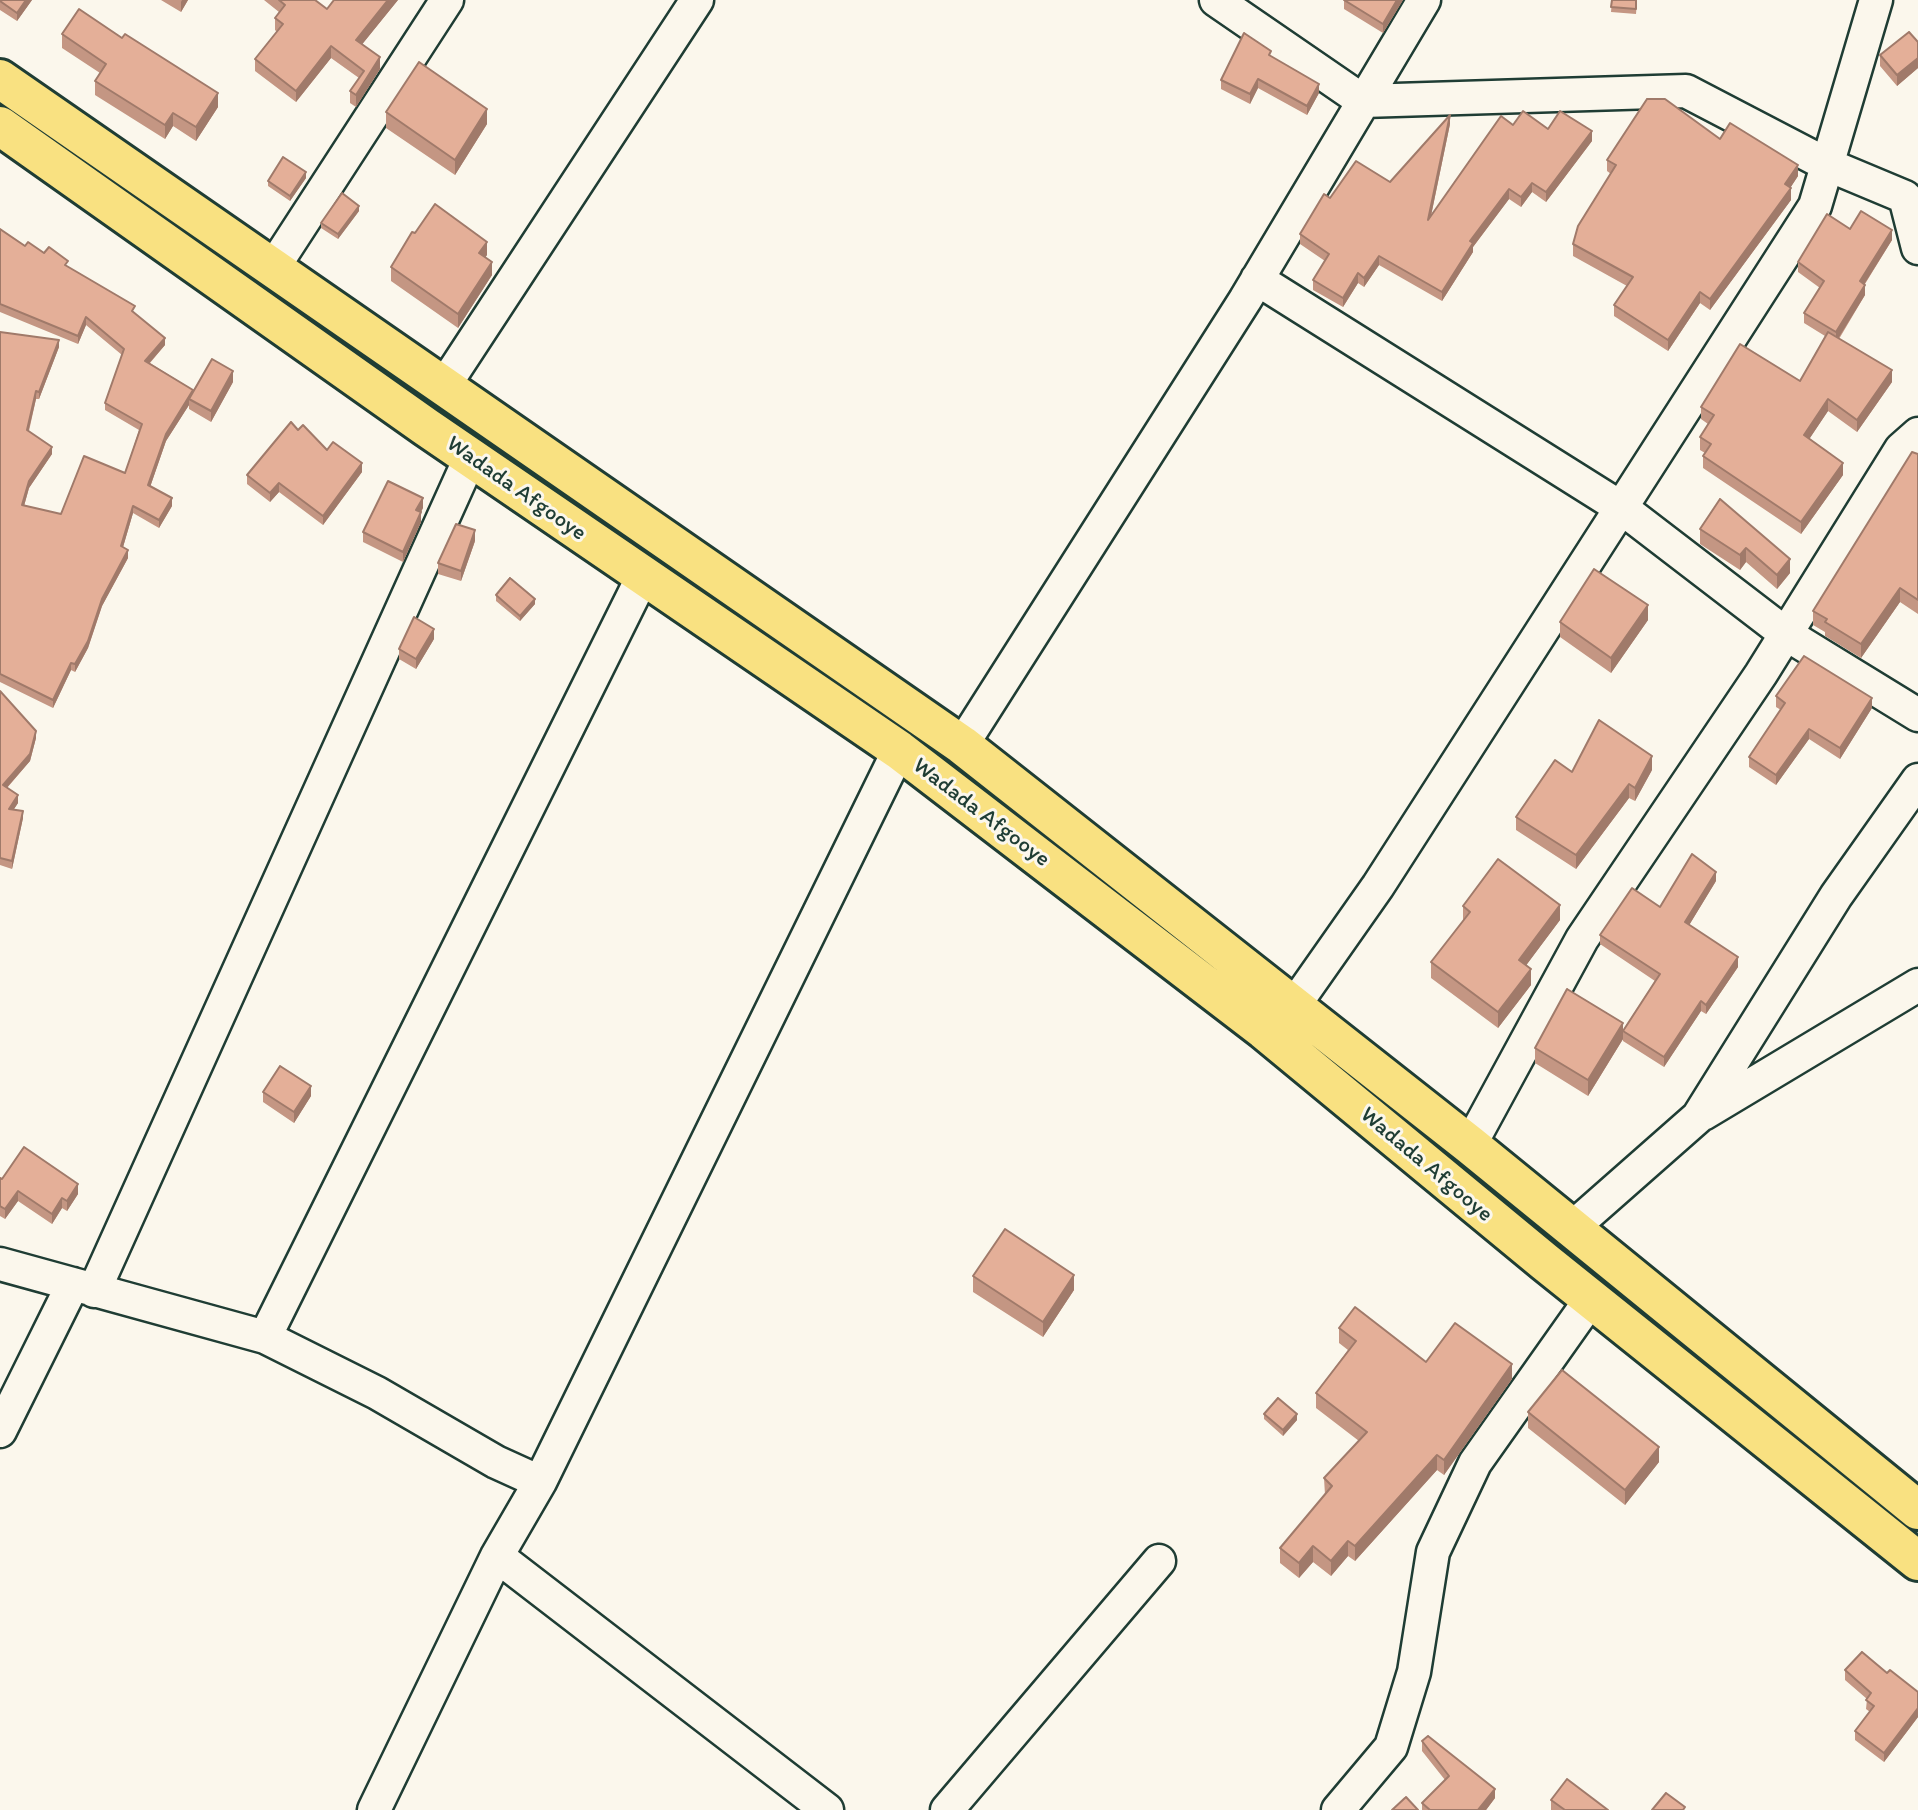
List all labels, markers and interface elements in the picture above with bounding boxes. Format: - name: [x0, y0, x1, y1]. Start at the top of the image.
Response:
- street label: Wadada Afgooye: [441, 430, 591, 548]
- street label: Wadada Afgooye: [907, 752, 1055, 874]
- street label: Wadada Afgooye: [1354, 1101, 1498, 1229]

